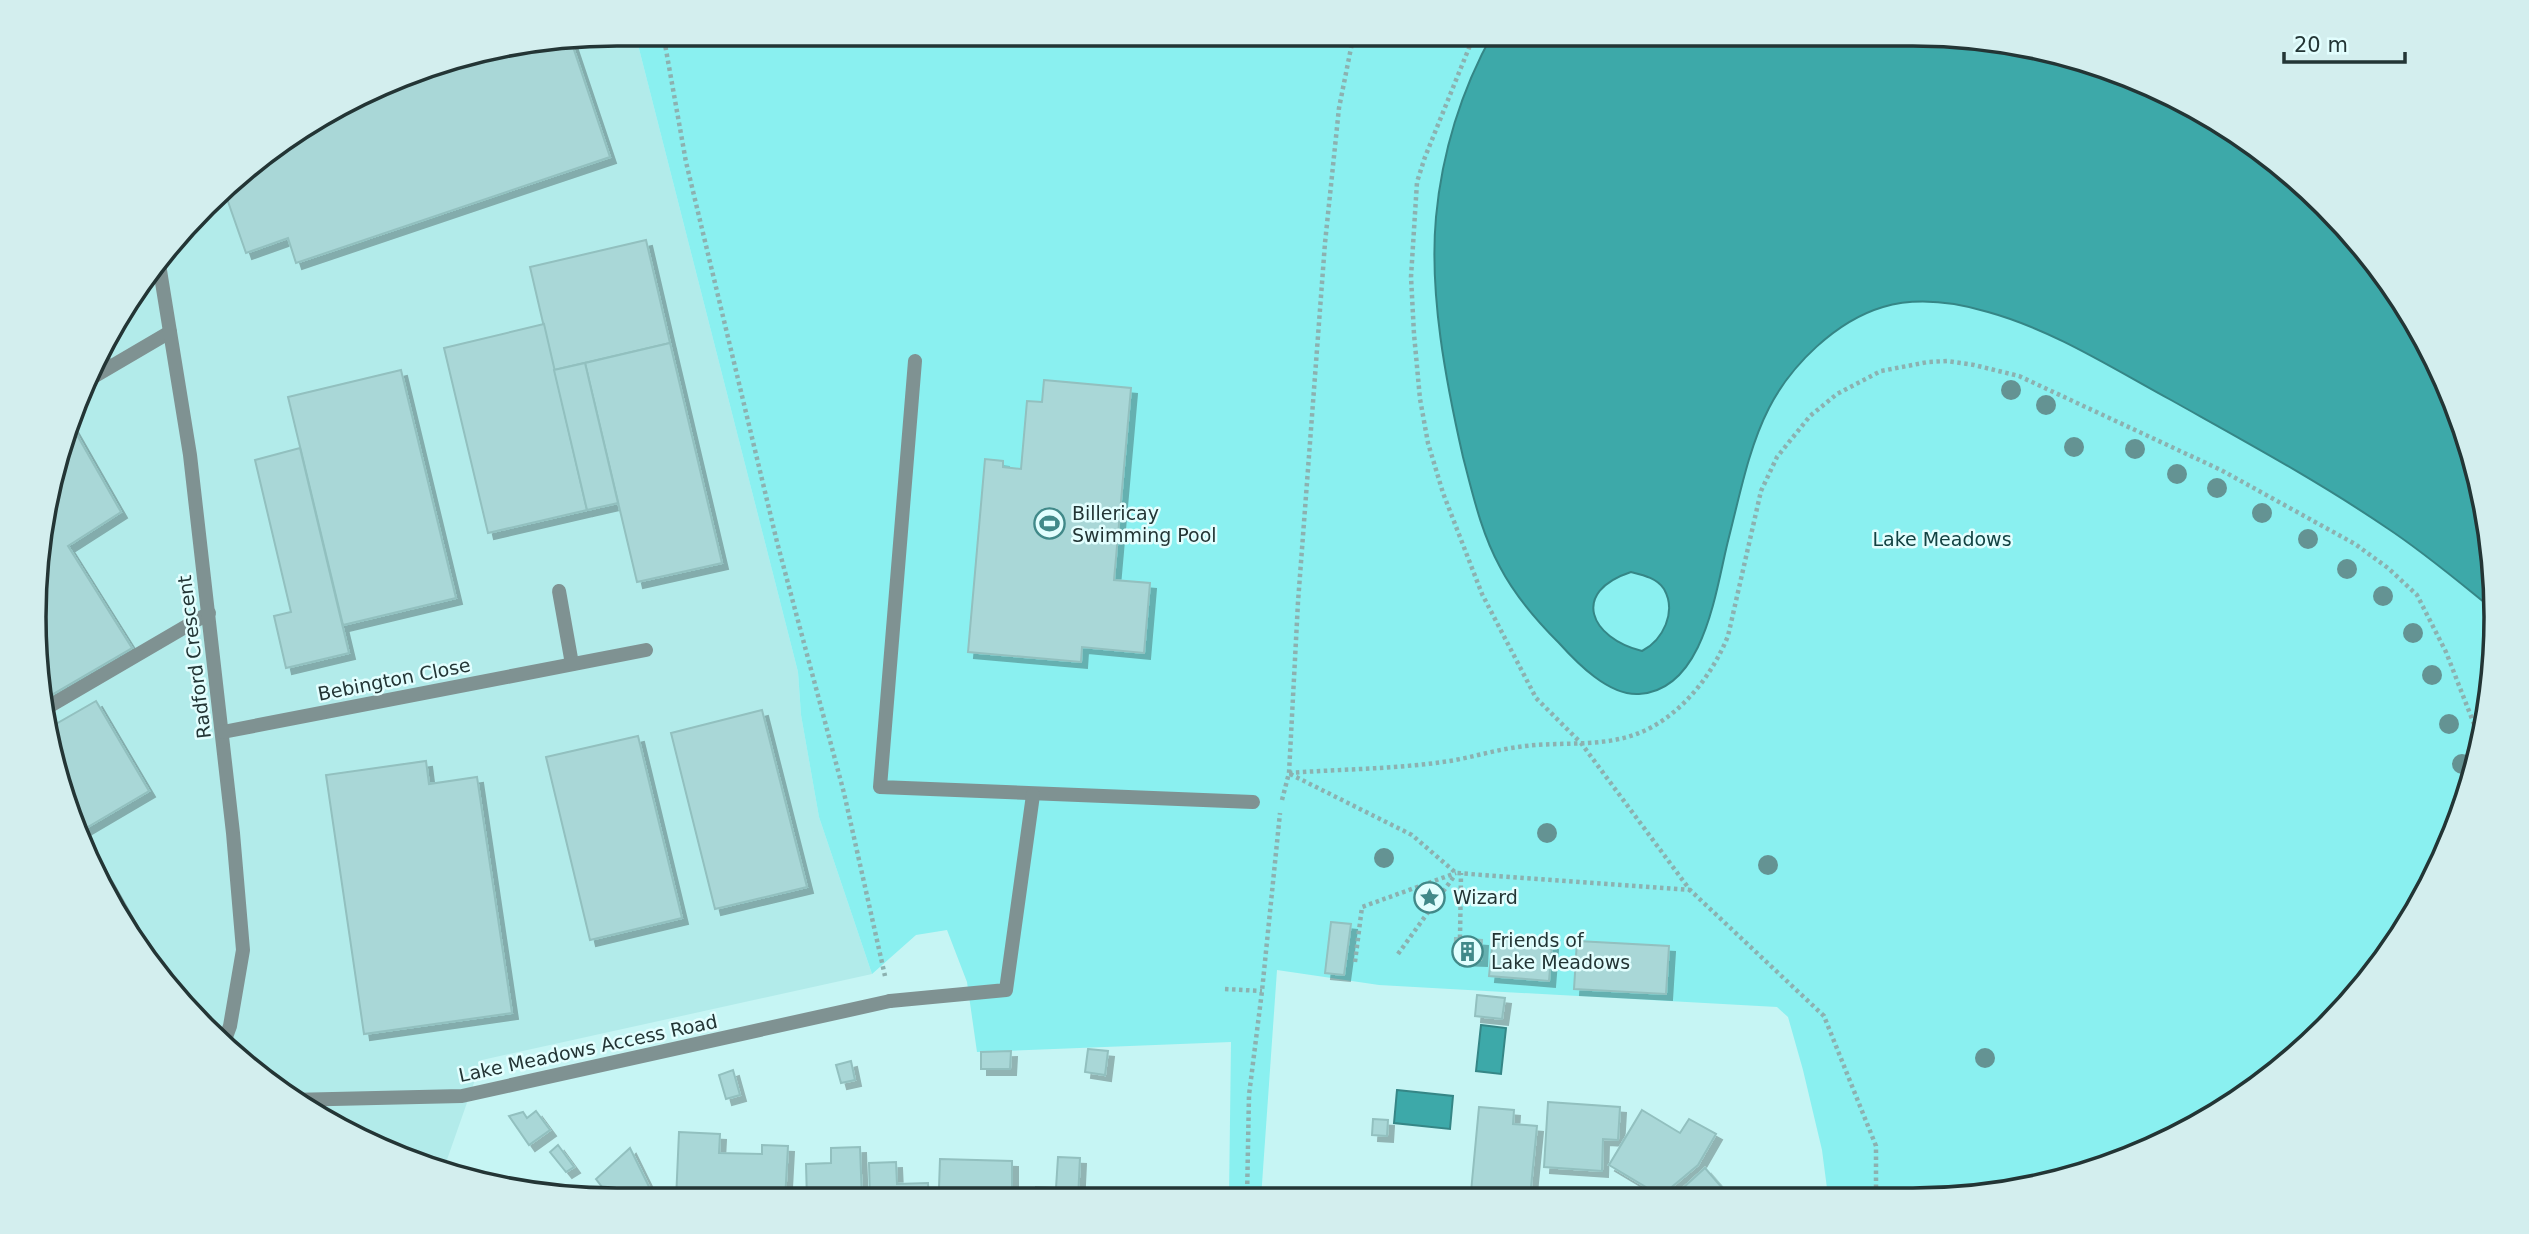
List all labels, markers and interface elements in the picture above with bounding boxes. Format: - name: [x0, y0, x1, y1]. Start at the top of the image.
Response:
- scale bar: [2284, 21, 2405, 65]
- text: 20 m: [2294, 33, 2348, 57]
- place label: Billericay Swimming Pool: [1072, 502, 1217, 546]
- sports icon: Billericay Swimming Pool: [1032, 507, 1066, 541]
- park label: Lake Meadows: [1872, 528, 2012, 550]
- street label: Radford Crescent: [173, 574, 215, 740]
- street label: Bebington Close: [316, 653, 472, 705]
- place icon: Wizard: [1413, 880, 1447, 914]
- place label: Wizard: [1453, 886, 1518, 908]
- place label: Friends of Lake Meadows: [1491, 929, 1630, 973]
- building icon: Friends of Lake Meadows: [1451, 934, 1485, 968]
- street label: Lake Meadows Access Road: [457, 1010, 719, 1086]

